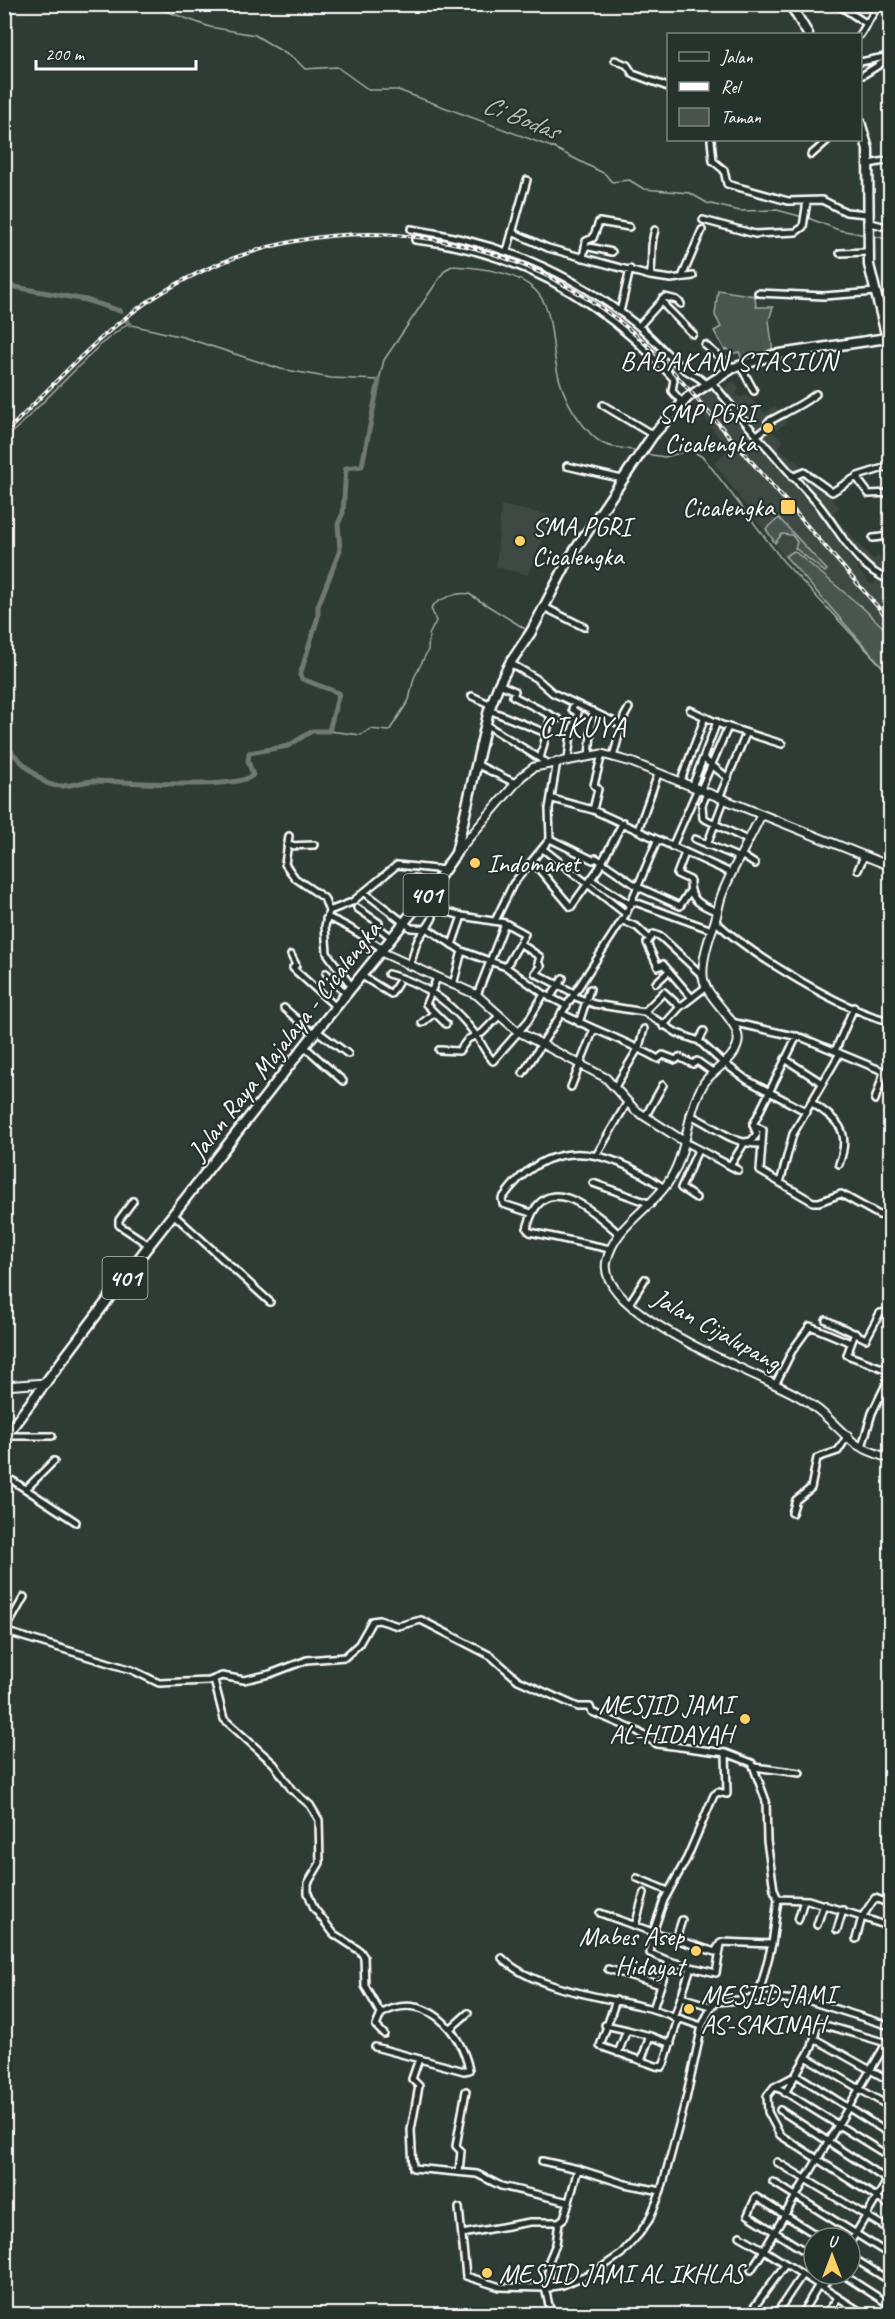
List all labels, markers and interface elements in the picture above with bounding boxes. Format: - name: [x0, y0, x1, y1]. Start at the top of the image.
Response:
- scale bar: [36, 33, 196, 71]
- legend: [667, 33, 862, 141]
- text: 200 m: [45, 43, 86, 65]
- text: Jalan: [720, 46, 753, 68]
- text: Rel: [721, 76, 743, 98]
- water label: Ci Bodas: [478, 87, 568, 149]
- text: Taman: [721, 106, 762, 128]
- district label: BABAKAN STASIUN: [620, 344, 840, 378]
- place label: SMP PGRI Cicalengka: [658, 397, 762, 460]
- marker: SMP PGRI Cicalengka: [761, 421, 775, 435]
- place label: Cicalengka: [683, 491, 776, 524]
- marker: Cicalengka: [779, 498, 797, 516]
- place label: SMA PGRI Cicalengka: [532, 510, 636, 573]
- marker: SMA PGRI Cicalengka: [513, 534, 527, 548]
- district label: CIKUYA: [539, 709, 627, 744]
- place label: Indomaret: [487, 847, 582, 880]
- marker: Indomaret: [468, 856, 482, 870]
- road number: 401: [404, 874, 448, 916]
- street label: Jalan Raya Majalaya - Cicalengka: [179, 913, 389, 1168]
- road number: 401: [102, 1257, 148, 1299]
- street label: Jalan Cijalupang: [645, 1280, 788, 1379]
- place label: MESJID JAMI AL-HIDAYAH: [599, 1688, 739, 1751]
- marker: MESJID JAMI AL-HIDAYAH: [738, 1712, 752, 1726]
- place label: Mabes Asep Hidayat: [579, 1920, 687, 1983]
- marker: Mabes Asep Hidayat: [689, 1944, 703, 1958]
- place label: MESJID JAMI AS-SAKINAH: [701, 1978, 841, 2041]
- marker: MESJID JAMI AS-SAKINAH: [682, 2002, 696, 2016]
- north arrow: [802, 2226, 862, 2286]
- text: U: [828, 2232, 839, 2252]
- place label: MESJID JAMI AL IKHLAS: [499, 2257, 747, 2290]
- marker: MESJID JAMI AL IKHLAS: [480, 2266, 494, 2280]

